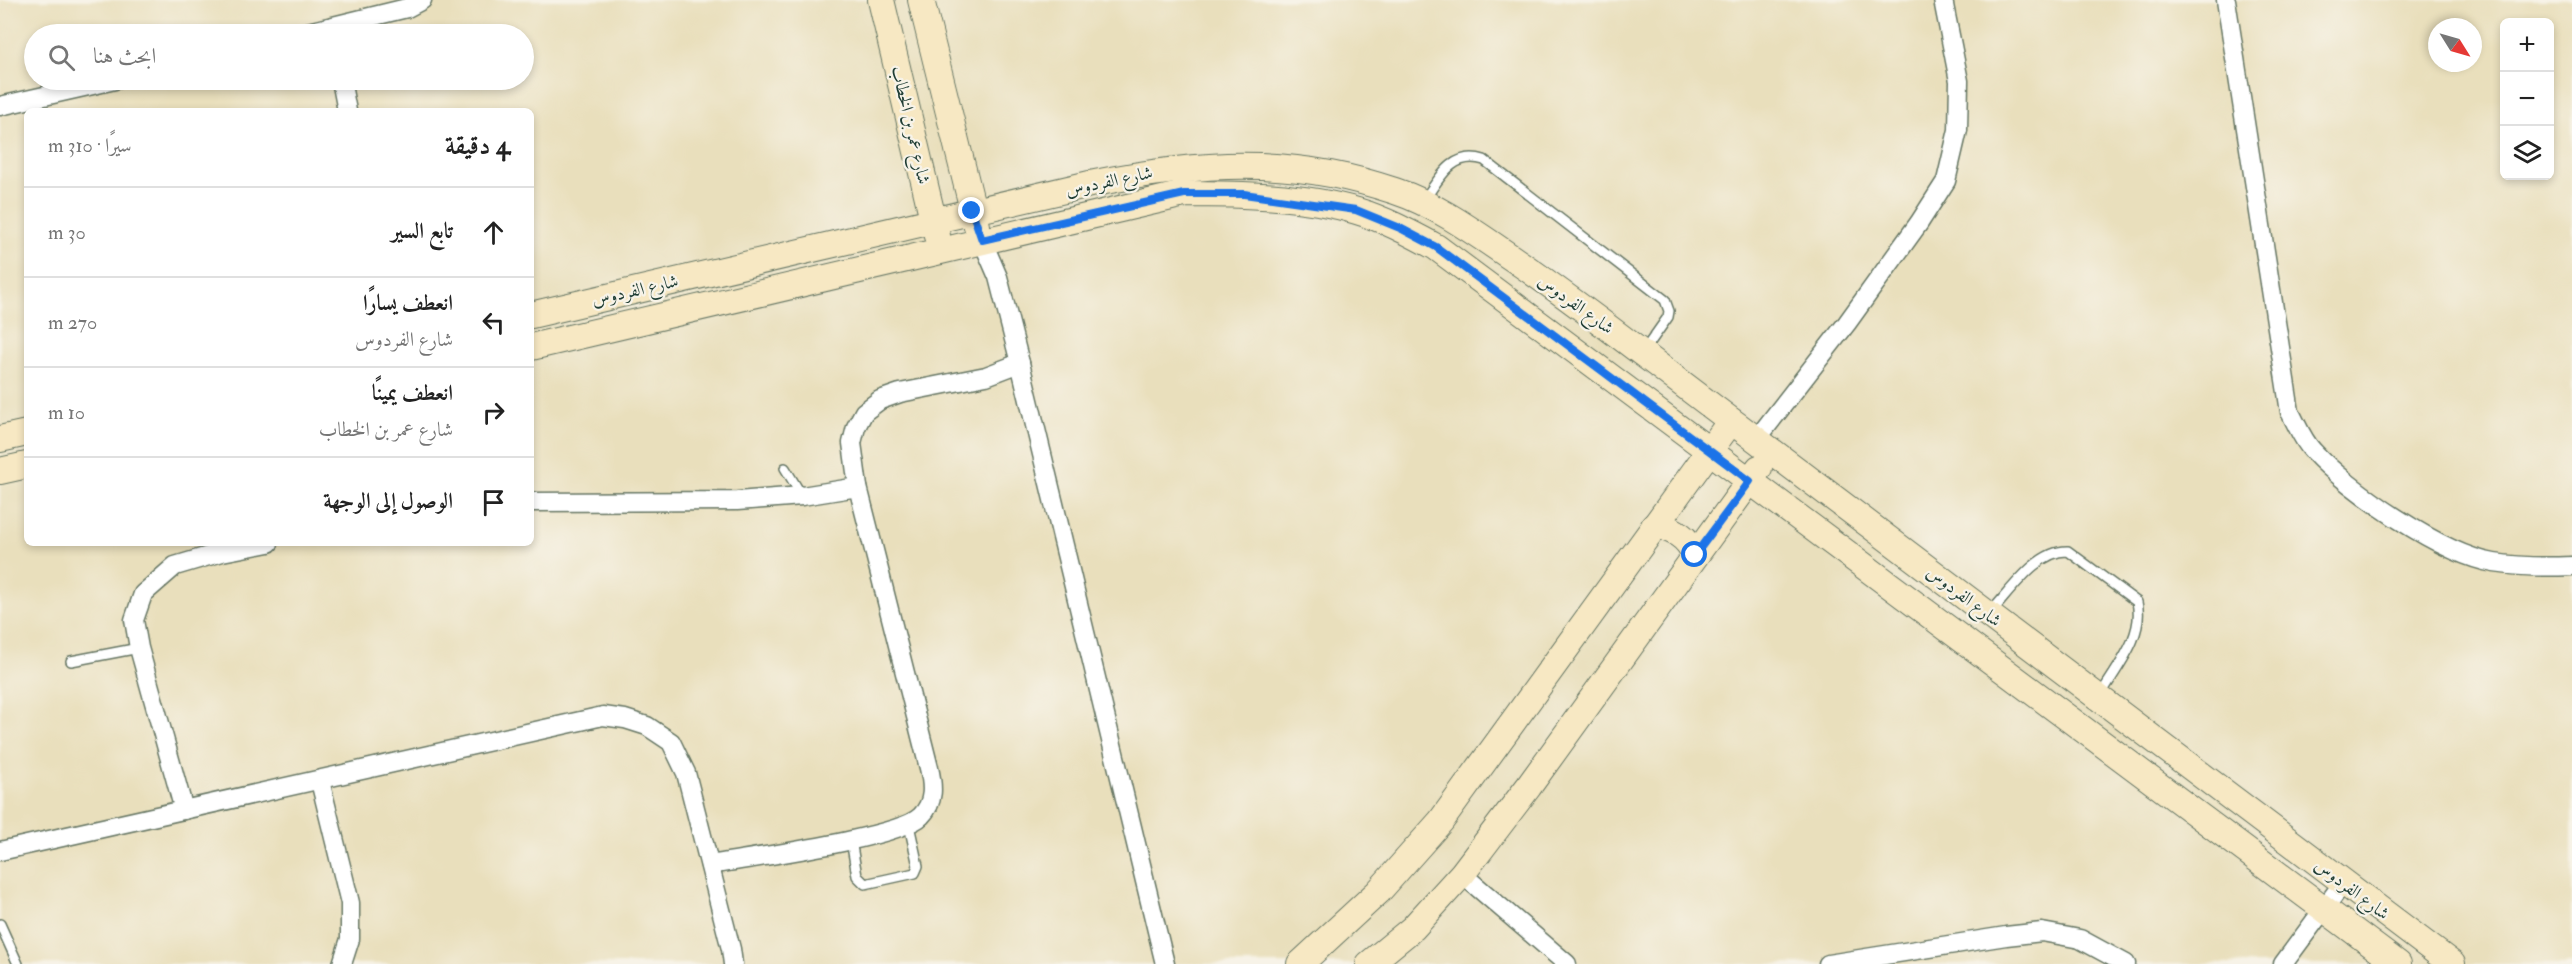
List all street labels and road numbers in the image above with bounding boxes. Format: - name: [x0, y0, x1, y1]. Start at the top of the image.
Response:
- street label: شارع عمر بن الخطاب: [883, 64, 935, 187]
- street label: شارع الفردوس: [1064, 161, 1155, 205]
- street label: شارع الفردوس: [590, 269, 681, 315]
- street label: شارع الفردوس: [1531, 269, 1618, 342]
- street label: شارع الفردوس: [1920, 561, 2006, 635]
- street label: شارع الفردوس: [2308, 854, 2394, 928]

